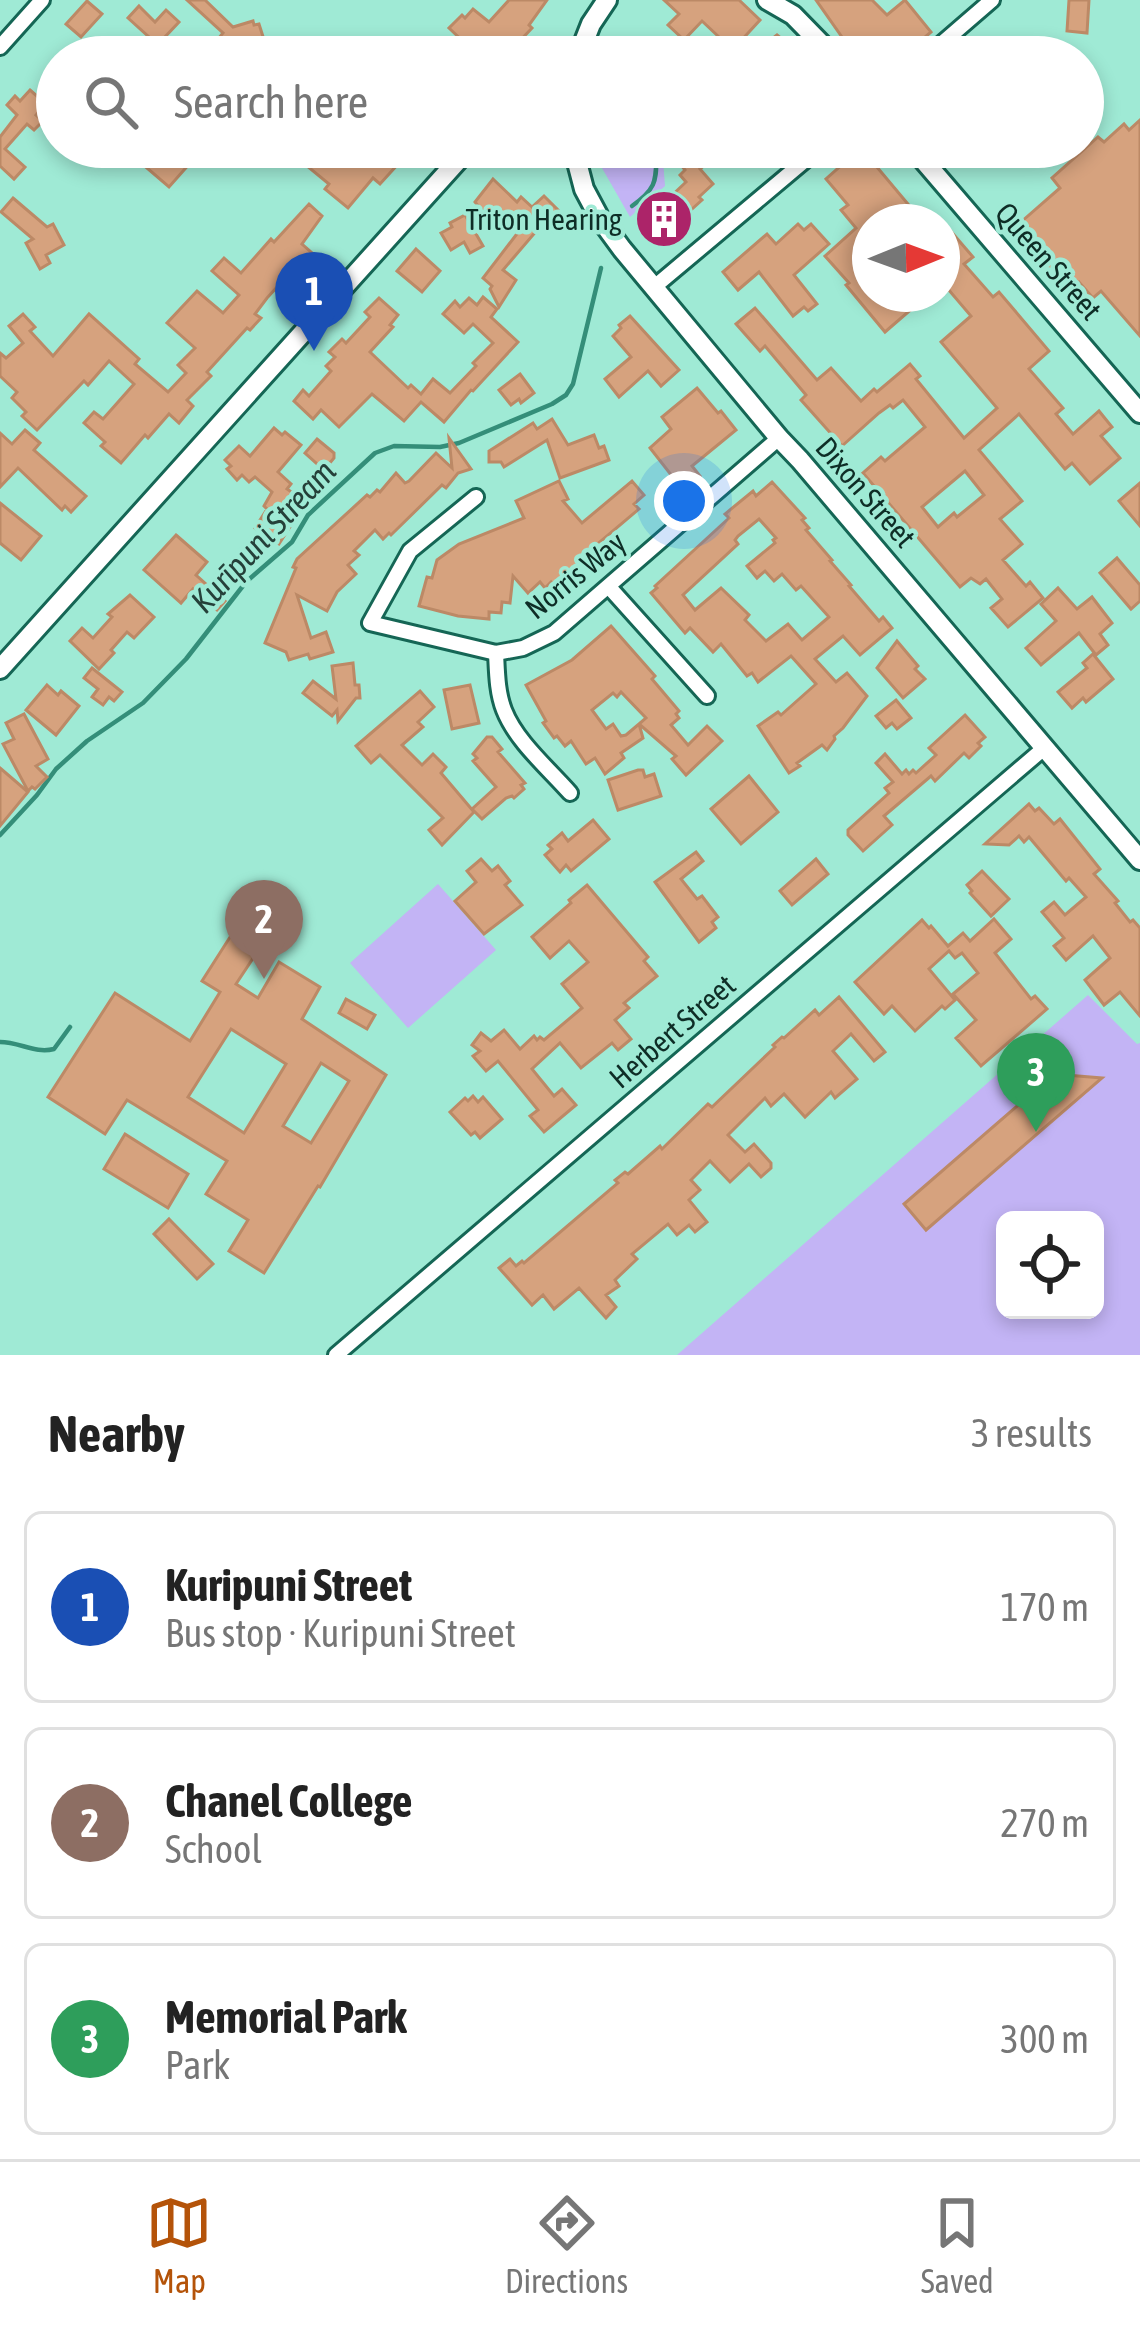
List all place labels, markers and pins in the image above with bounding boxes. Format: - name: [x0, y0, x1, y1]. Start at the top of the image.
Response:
- building icon: Triton Hearing: [633, 188, 695, 250]
- place label: Triton Hearing: [466, 202, 622, 236]
- pin: 1: [275, 252, 353, 351]
- pin: 2: [225, 880, 303, 979]
- pin: 3: [997, 1033, 1075, 1132]

